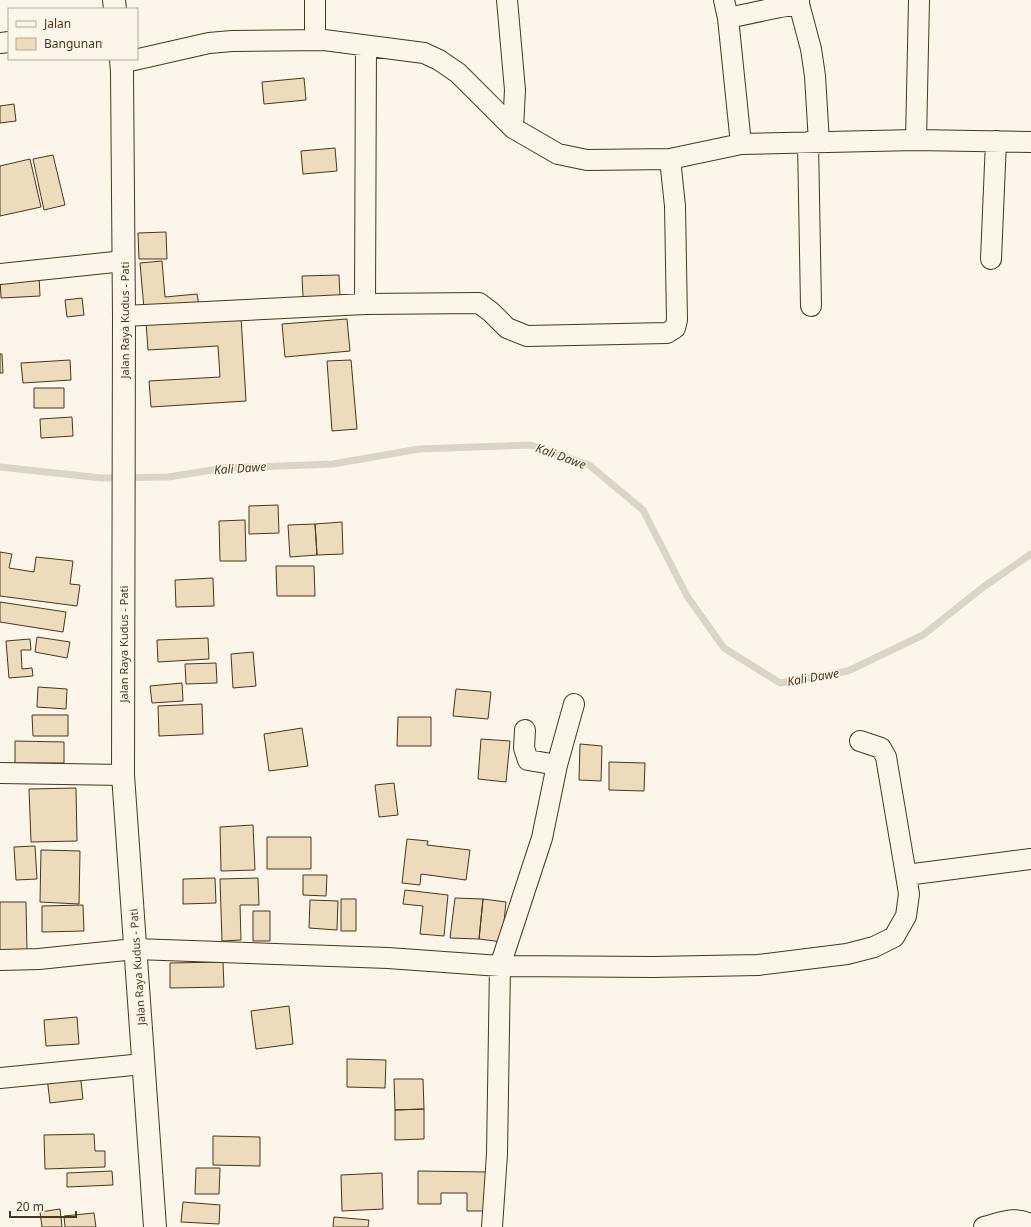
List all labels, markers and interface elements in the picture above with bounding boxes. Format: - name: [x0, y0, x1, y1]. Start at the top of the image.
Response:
- legend: [8, 8, 138, 60]
- text: Jalan: [43, 15, 71, 32]
- text: Bangunan: [44, 35, 102, 52]
- street label: Jalan Raya Kudus - Pati: [117, 262, 132, 379]
- water label: Kali Dawe: [533, 439, 589, 473]
- water label: Kali Dawe: [213, 458, 267, 478]
- street label: Jalan Raya Kudus - Pati: [116, 586, 131, 703]
- water label: Kali Dawe: [786, 664, 840, 690]
- street label: Jalan Raya Kudus - Pati: [125, 908, 149, 1027]
- scale bar: [10, 1193, 76, 1219]
- text: 20 m: [16, 1198, 44, 1215]

